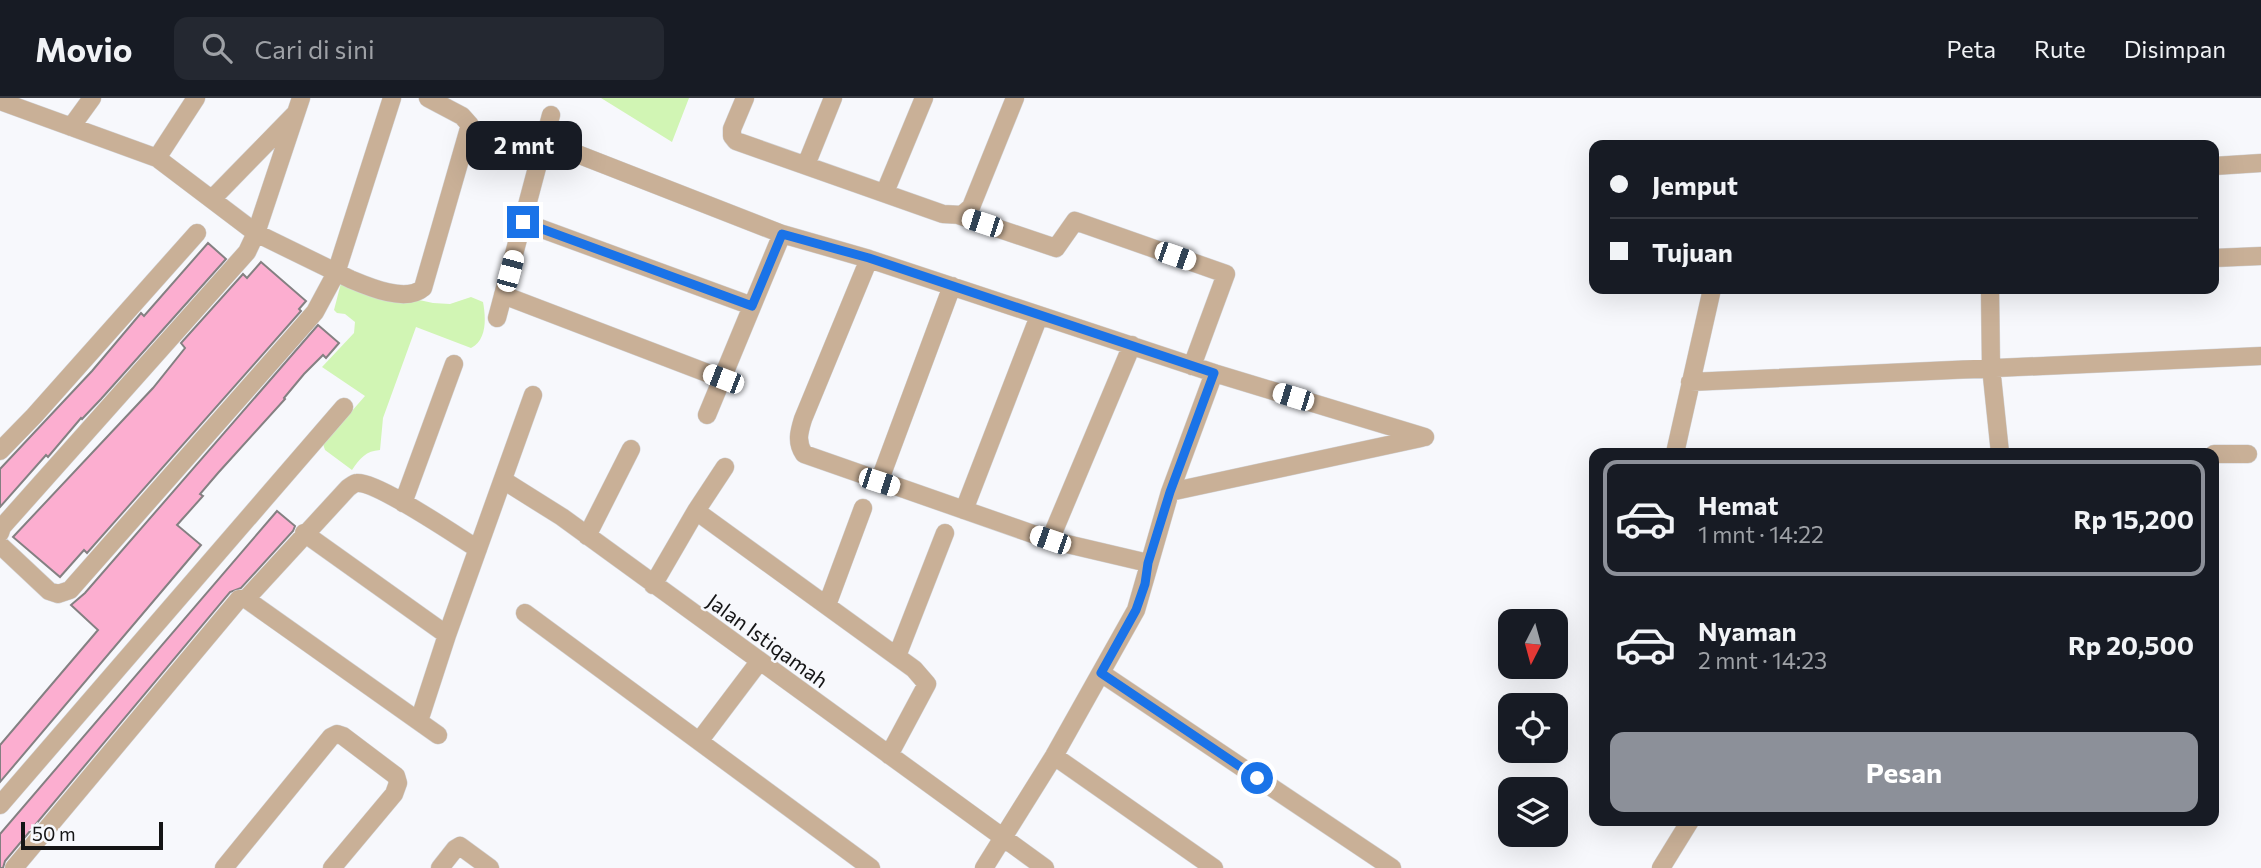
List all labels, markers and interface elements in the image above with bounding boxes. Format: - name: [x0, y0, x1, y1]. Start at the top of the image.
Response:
- search box: [174, 17, 664, 80]
- text: Movio: [35, 28, 132, 69]
- icon: search: [198, 29, 236, 67]
- text: Cari di sini: [254, 33, 375, 64]
- text: Peta: [1946, 34, 1996, 63]
- text: Rute: [2034, 34, 2086, 63]
- text: Disimpan: [2124, 34, 2226, 63]
- callout: 2 mnt: [465, 121, 581, 170]
- text: 2 mnt: [494, 131, 554, 159]
- text: Jemput: [1652, 169, 1738, 200]
- route end: [507, 206, 539, 238]
- car: [959, 207, 1006, 239]
- text: Tujuan: [1652, 236, 1733, 267]
- car: [1152, 239, 1199, 273]
- car: [495, 248, 526, 294]
- car: [700, 362, 747, 396]
- car: [1270, 381, 1317, 413]
- car: [856, 466, 903, 498]
- icon: car: [1614, 487, 1677, 550]
- text: Hemat: [1698, 489, 1779, 520]
- text: Rp 15,200: [2073, 503, 2194, 534]
- text: 1 mnt · 14:22: [1698, 520, 1824, 548]
- car: [1027, 523, 1074, 557]
- street label: Jalan Istiqamah: [703, 588, 833, 692]
- north arrow: [1498, 609, 1568, 679]
- map controls: [1498, 609, 1568, 847]
- icon: car: [1614, 613, 1677, 676]
- text: Nyaman: [1698, 615, 1797, 646]
- text: Rp 20,500: [2068, 629, 2194, 660]
- text: 2 mnt · 14:23: [1698, 646, 1827, 674]
- button: locate: [1498, 693, 1568, 763]
- button: Pesan: [1610, 732, 2198, 812]
- route start: [1241, 762, 1273, 794]
- button: layers: [1498, 777, 1568, 847]
- scale bar: [21, 819, 163, 851]
- text: 50 m: [32, 822, 76, 845]

